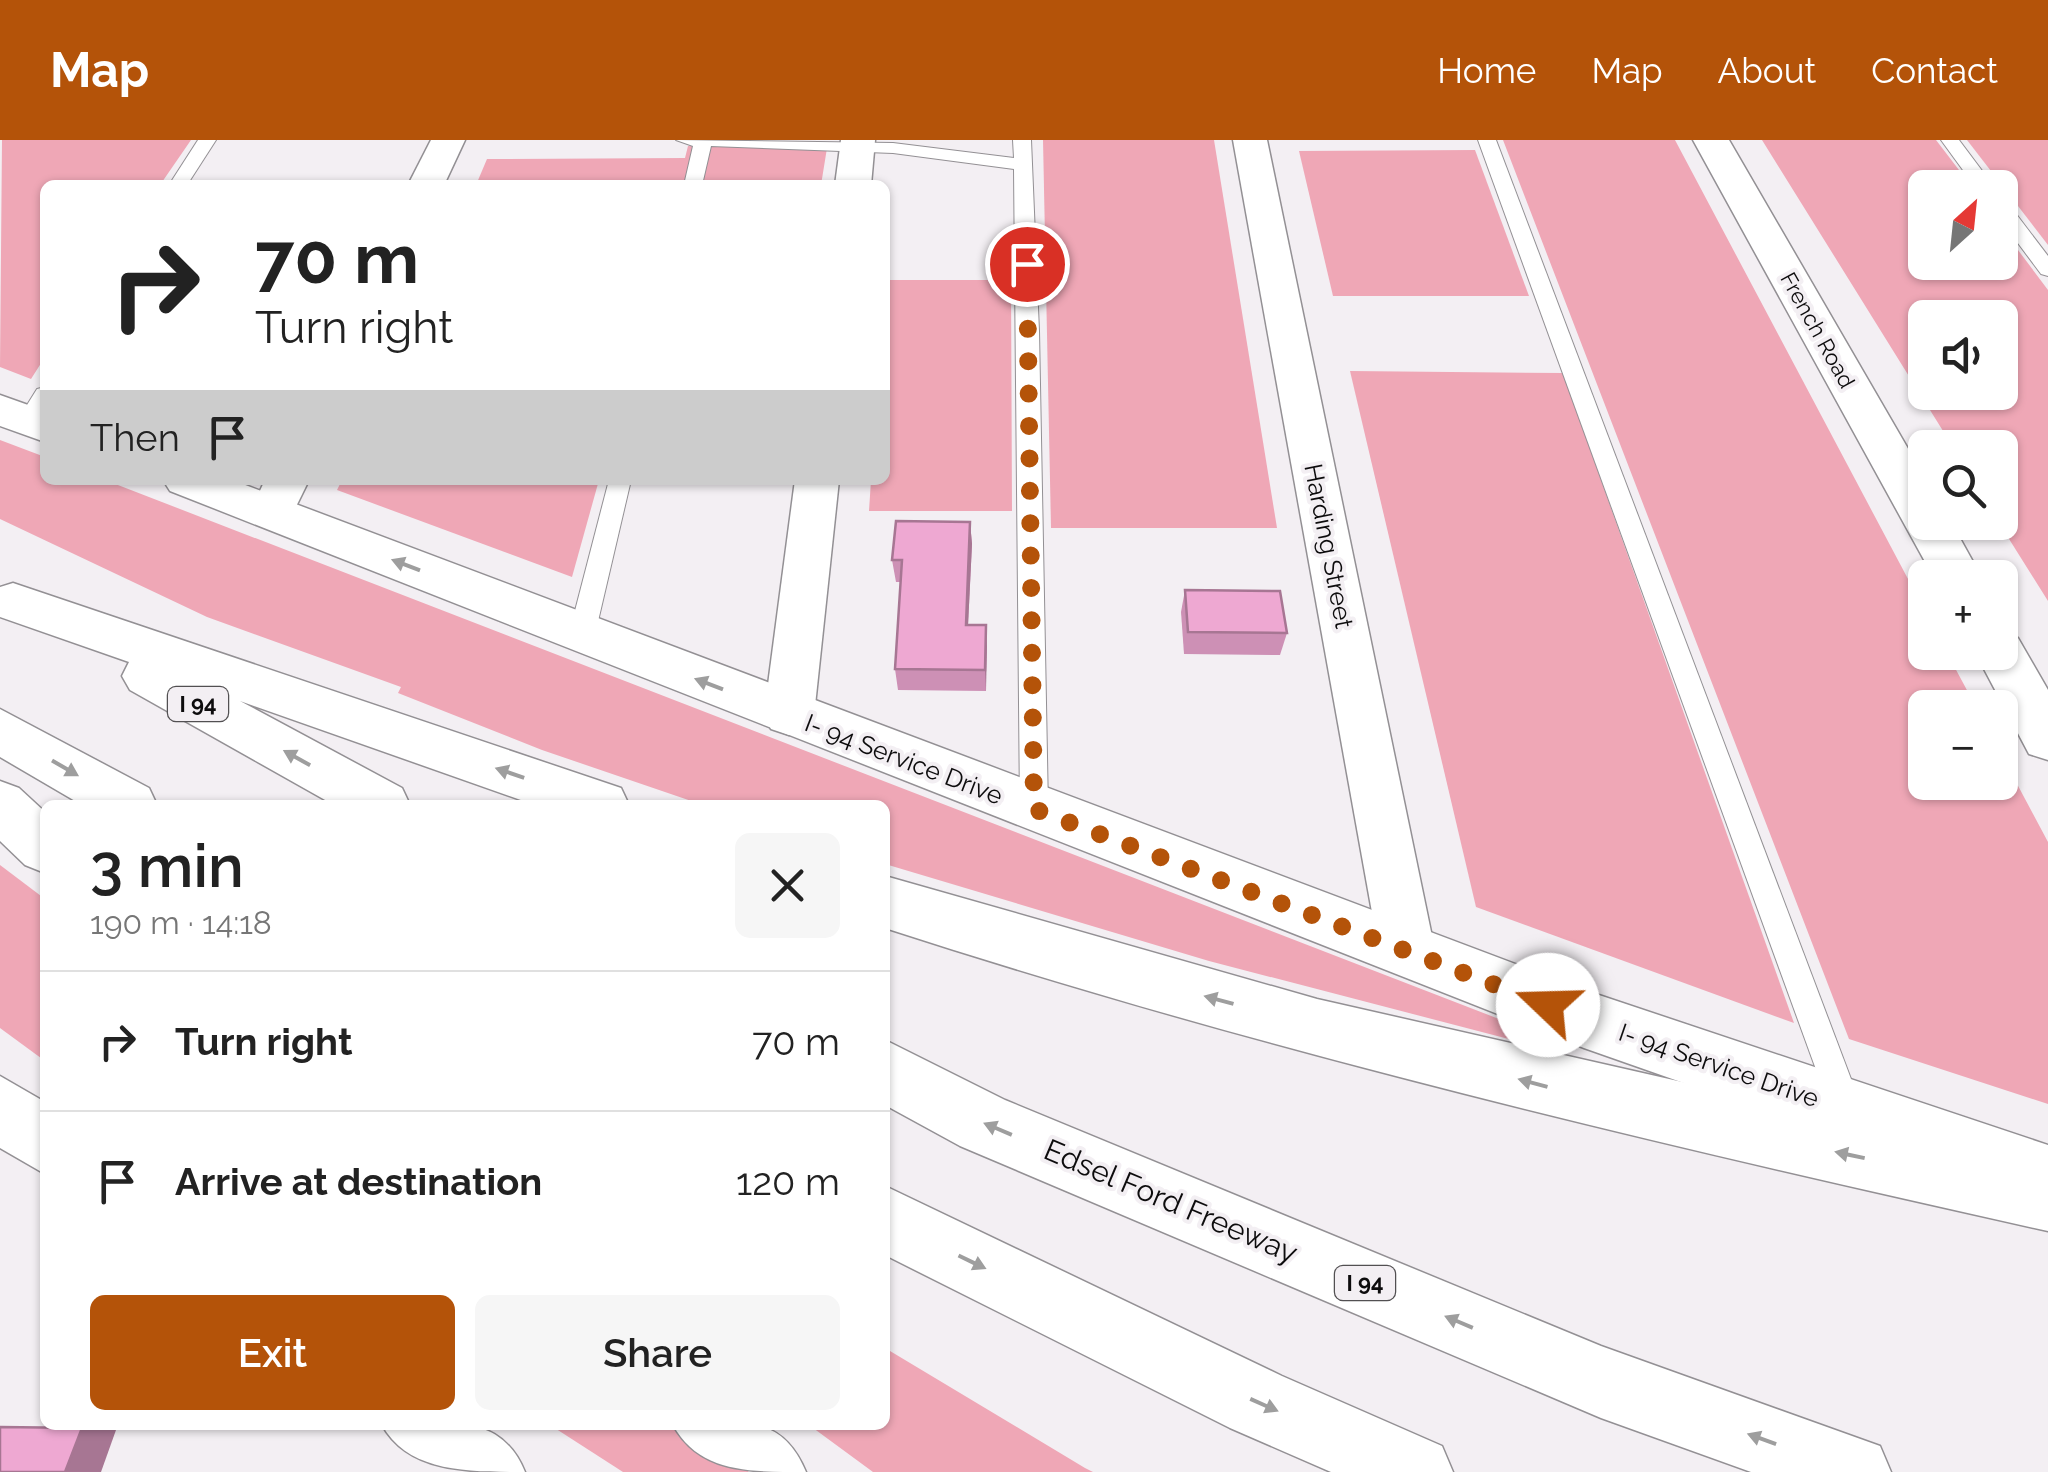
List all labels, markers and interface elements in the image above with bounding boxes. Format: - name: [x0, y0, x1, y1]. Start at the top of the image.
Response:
- text: Map: [50, 42, 149, 98]
- text: Home: [1437, 50, 1536, 91]
- text: Map: [1591, 50, 1663, 91]
- text: About: [1718, 50, 1816, 91]
- text: Contact: [1871, 50, 1998, 91]
- north arrow: [1908, 170, 2018, 280]
- map controls: [1908, 170, 2018, 800]
- text: 70 m: [255, 217, 419, 299]
- icon: right: [90, 220, 220, 350]
- pin: [985, 222, 1070, 307]
- icon: arrive: [1000, 237, 1055, 292]
- street label: French Road: [1775, 267, 1861, 393]
- button: sound: [1908, 300, 2018, 410]
- text: Turn right: [255, 301, 453, 354]
- icon: arrive: [200, 410, 255, 465]
- text: Then: [90, 415, 180, 460]
- button: search: [1908, 430, 2018, 540]
- street label: Harding Street: [1298, 461, 1360, 631]
- one-way arrow: [391, 557, 421, 573]
- button: +: [1908, 560, 2018, 670]
- one-way arrow: [694, 676, 724, 691]
- road number: I 94: [168, 687, 228, 721]
- button: −: [1908, 690, 2018, 800]
- street label: I- 94 Service Drive: [801, 707, 1007, 811]
- one-way arrow: [283, 750, 311, 768]
- one-way arrow: [51, 759, 79, 776]
- one-way arrow: [494, 765, 524, 780]
- text: 3 min: [90, 831, 244, 901]
- button: close: [735, 833, 840, 938]
- text: 190 m · 14:18: [90, 904, 272, 941]
- position arrow: [1496, 953, 1600, 1057]
- one-way arrow: [1203, 992, 1234, 1008]
- icon: right: [90, 1014, 145, 1069]
- street label: I- 94 Service Drive: [1615, 1017, 1823, 1113]
- text: Turn right: [175, 1019, 352, 1064]
- text: 70 m: [752, 1019, 840, 1064]
- one-way arrow: [1517, 1075, 1548, 1091]
- one-way arrow: [983, 1120, 1013, 1136]
- street label: Edsel Ford Freeway: [1039, 1132, 1303, 1270]
- one-way arrow: [1834, 1147, 1865, 1162]
- icon: arrive: [90, 1154, 145, 1209]
- text: Arrive at destination: [175, 1159, 542, 1204]
- text: 120 m: [736, 1159, 840, 1204]
- one-way arrow: [958, 1253, 987, 1270]
- road number: I 94: [1335, 1266, 1395, 1300]
- button: Exit: [90, 1295, 455, 1410]
- button: Share: [475, 1295, 840, 1410]
- one-way arrow: [1444, 1314, 1474, 1330]
- one-way arrow: [1249, 1397, 1279, 1413]
- one-way arrow: [1746, 1431, 1776, 1446]

